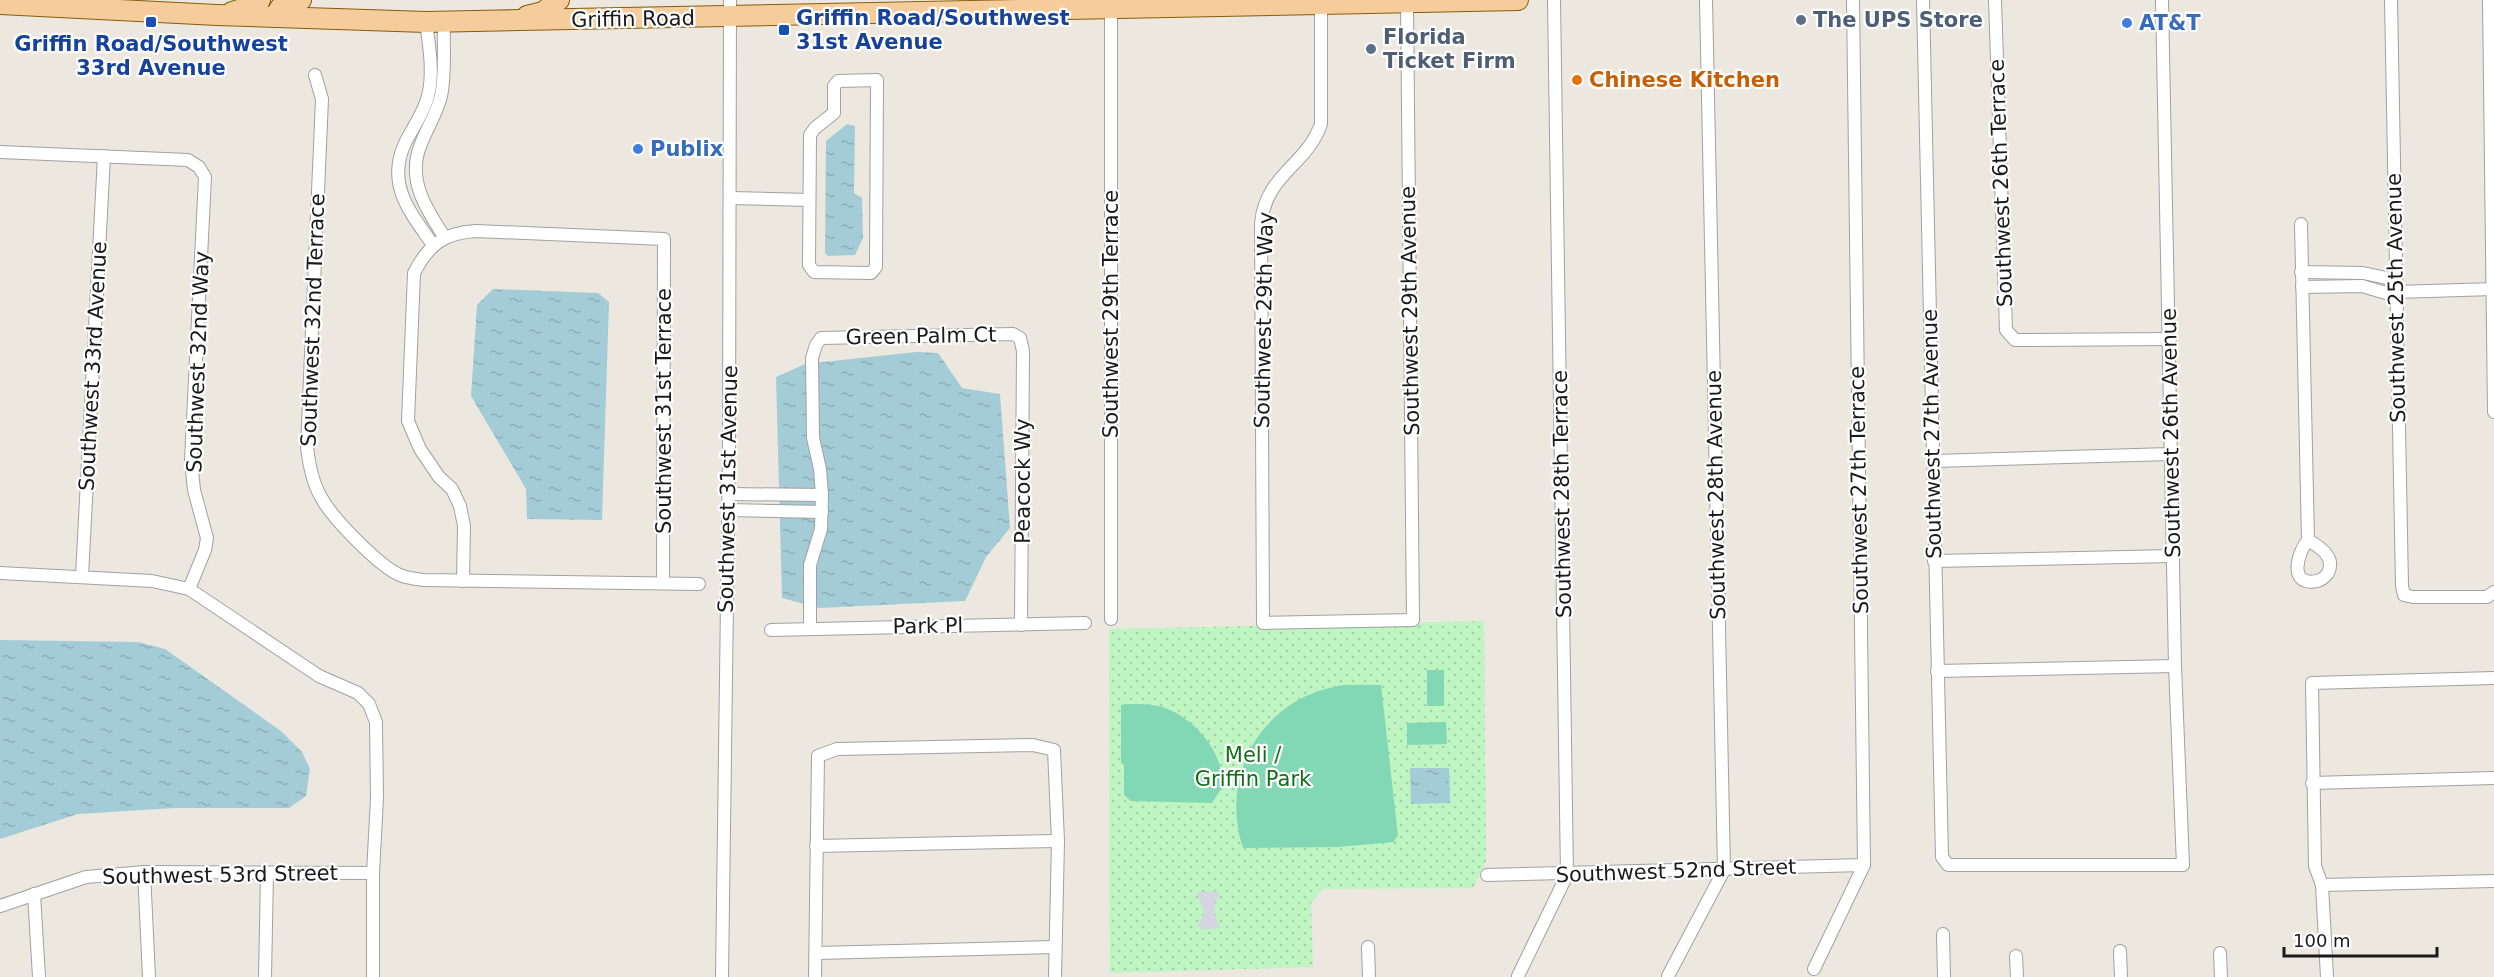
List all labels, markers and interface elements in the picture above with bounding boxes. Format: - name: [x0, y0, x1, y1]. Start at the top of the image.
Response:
- street label: Griffin Road: [571, 6, 695, 32]
- place label: Griffin Road/Southwest 31st Avenue: [796, 6, 1070, 54]
- place label: The UPS Store: [1813, 8, 1983, 32]
- place label: AT&T: [2139, 11, 2201, 35]
- marker: The UPS Store: [1794, 13, 1808, 27]
- marker: Griffin Road/Southwest 33rd Avenue: [144, 15, 158, 29]
- marker: AT&T: [2120, 16, 2134, 30]
- marker: Griffin Road/Southwest 31st Avenue: [777, 23, 791, 37]
- place label: Florida Ticket Firm: [1383, 25, 1516, 73]
- place label: Griffin Road/Southwest 33rd Avenue: [14, 32, 288, 80]
- marker: Florida Ticket Firm: [1364, 42, 1378, 56]
- street label: Southwest 26th Terrace: [1985, 58, 2017, 308]
- place label: Chinese Kitchen: [1589, 68, 1780, 92]
- marker: Chinese Kitchen: [1570, 73, 1584, 87]
- place label: Publix: [650, 137, 724, 161]
- marker: Publix: [631, 142, 645, 156]
- street label: Southwest 25th Avenue: [2382, 173, 2410, 423]
- street label: Southwest 29th Avenue: [1396, 186, 1424, 436]
- street label: Southwest 29th Terrace: [1099, 190, 1123, 438]
- street label: Southwest 32nd Terrace: [297, 193, 329, 447]
- street label: Southwest 29th Way: [1250, 211, 1278, 429]
- street label: Southwest 33rd Avenue: [74, 241, 112, 491]
- street label: Southwest 32nd Way: [182, 251, 214, 473]
- street label: Southwest 31st Terrace: [652, 288, 676, 534]
- street label: Southwest 26th Avenue: [2157, 308, 2185, 558]
- street label: Southwest 27th Avenue: [1918, 309, 1946, 559]
- street label: Green Palm Ct: [845, 323, 997, 349]
- street label: Southwest 31st Avenue: [714, 365, 742, 613]
- street label: Southwest 27th Terrace: [1845, 366, 1873, 614]
- street label: Southwest 28th Terrace: [1548, 370, 1576, 618]
- street label: Southwest 28th Avenue: [1702, 370, 1730, 620]
- street label: Peacock Wy: [1011, 418, 1035, 544]
- street label: Park Pl: [893, 613, 963, 639]
- park label: Meli / Griffin Park: [1195, 743, 1312, 791]
- street label: Southwest 52nd Street: [1555, 855, 1797, 887]
- street label: Southwest 53rd Street: [102, 861, 338, 889]
- scale bar: [2284, 920, 2437, 958]
- text: 100 m: [2293, 930, 2351, 951]

